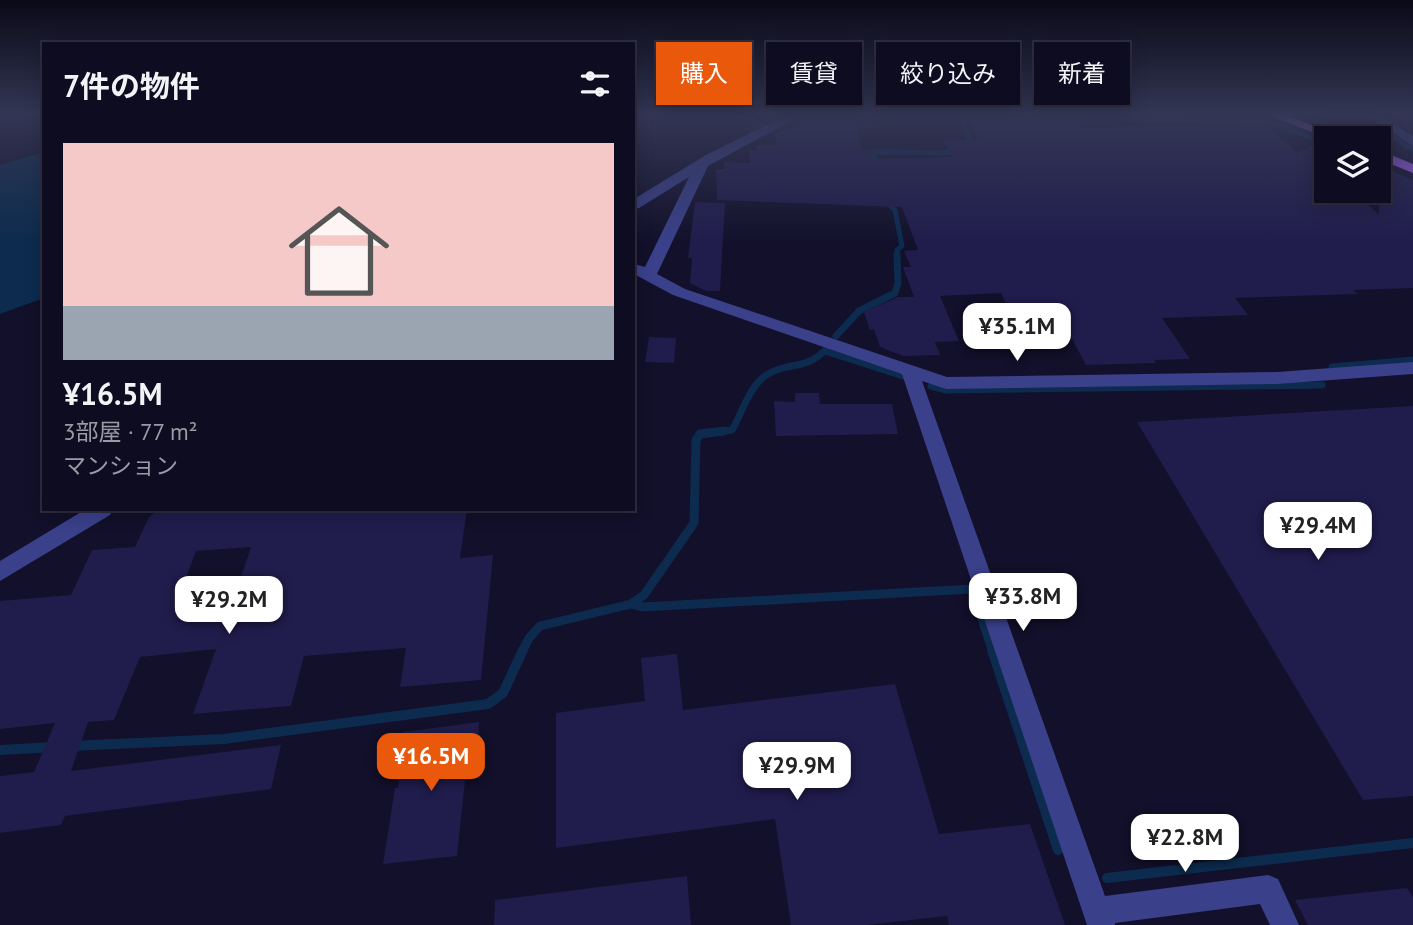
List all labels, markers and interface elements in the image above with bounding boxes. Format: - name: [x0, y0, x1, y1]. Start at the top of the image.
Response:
- chip: 購入: [656, 42, 752, 105]
- chip: 賃貸: [766, 42, 862, 105]
- chip: 絞り込み: [876, 42, 1020, 105]
- chip: 新着: [1034, 42, 1130, 105]
- icon: filters: [576, 65, 614, 103]
- text: 7件の物件: [63, 66, 200, 105]
- map controls: [1314, 126, 1391, 203]
- button: layers: [1314, 126, 1391, 203]
- icon: home: [276, 188, 402, 314]
- pin: ¥35.1M: [960, 304, 1074, 363]
- text: ¥35.1M: [979, 311, 1055, 340]
- text: ¥16.5M: [63, 374, 162, 413]
- text: 3部屋 · 77 m²: [63, 417, 198, 446]
- text: マンション: [63, 451, 178, 480]
- pin: ¥29.4M: [1261, 503, 1375, 562]
- text: ¥29.4M: [1280, 510, 1356, 539]
- pin: ¥33.8M: [966, 574, 1080, 633]
- pin: ¥29.2M: [172, 576, 286, 636]
- text: ¥33.8M: [985, 581, 1061, 610]
- text: ¥29.2M: [191, 584, 267, 613]
- pin: ¥16.5M: [374, 734, 488, 793]
- text: ¥16.5M: [393, 741, 469, 770]
- pin: ¥29.9M: [740, 742, 854, 802]
- text: ¥29.9M: [759, 750, 835, 779]
- pin: ¥22.8M: [1128, 814, 1242, 874]
- text: ¥22.8M: [1147, 822, 1223, 851]

